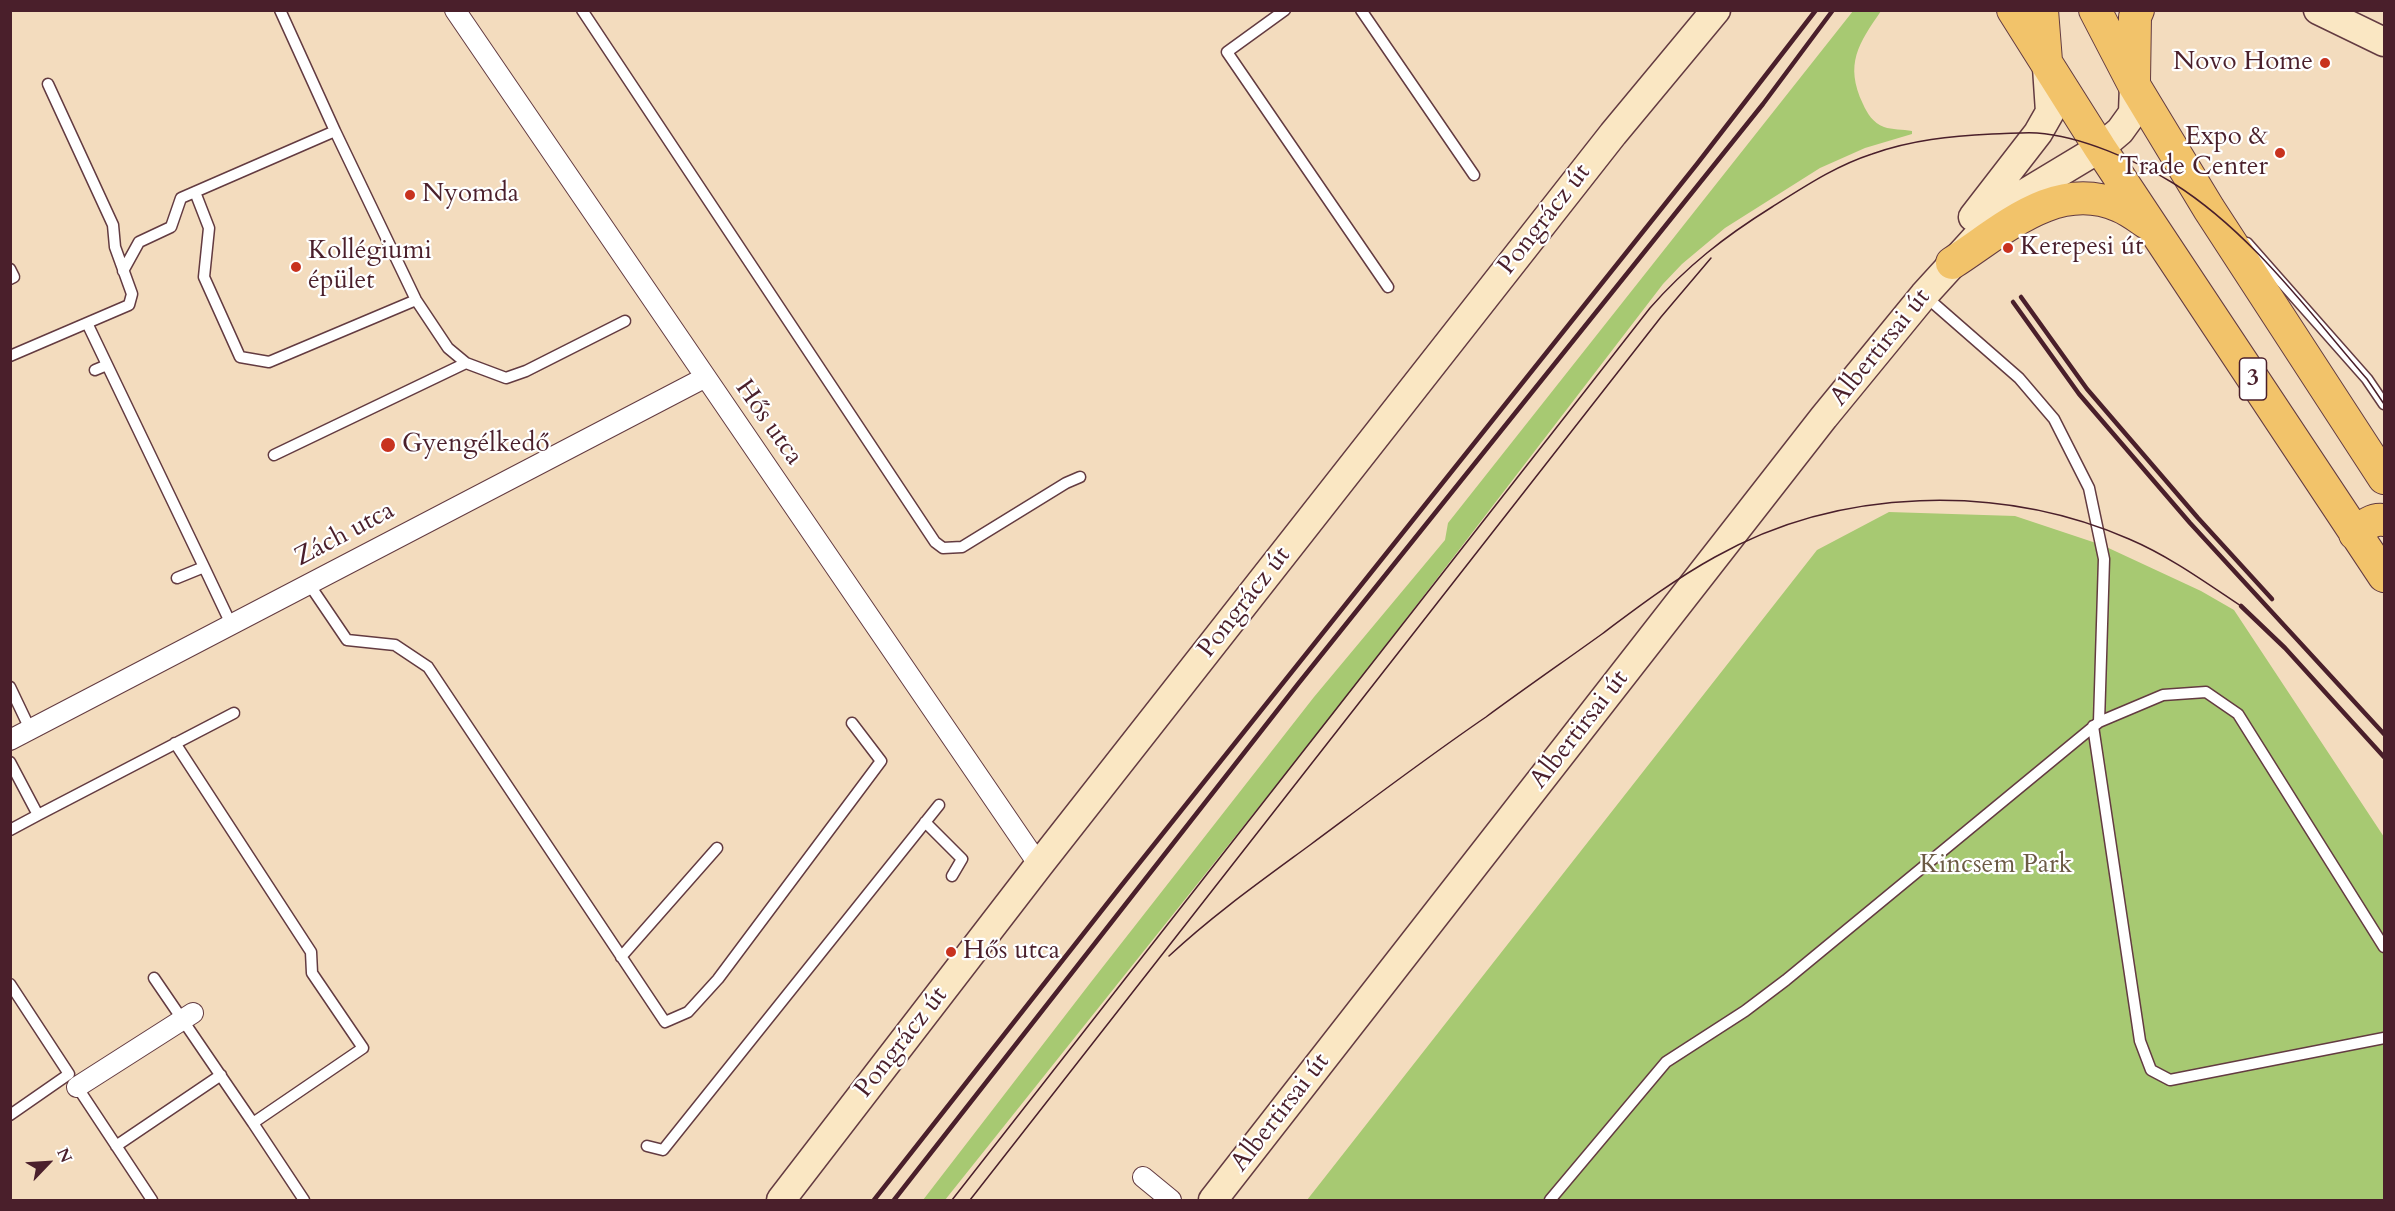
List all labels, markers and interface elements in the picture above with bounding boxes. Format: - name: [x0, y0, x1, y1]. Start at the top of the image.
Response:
- place label: Novo Home: [2173, 47, 2313, 79]
- marker: Novo Home: [2318, 56, 2332, 70]
- place label: Expo & Trade Center: [2120, 122, 2268, 184]
- marker: Expo & Trade Center: [2273, 146, 2287, 160]
- street label: Pongrácz út: [1492, 158, 1598, 282]
- place label: Nyomda: [422, 179, 519, 211]
- marker: Nyomda: [403, 188, 417, 202]
- place label: Kerepesi út: [2020, 232, 2144, 264]
- place label: Kollégiumi épület: [308, 236, 432, 298]
- marker: Kerepesi út: [2001, 241, 2015, 255]
- marker: Kollégiumi épület: [289, 260, 303, 274]
- street label: Albertirsai út: [1824, 283, 1938, 413]
- road number: 3: [2240, 358, 2266, 400]
- street label: Hős utca: [727, 374, 809, 472]
- place label: Gyengélkedő: [402, 429, 550, 461]
- marker: Gyengélkedő: [379, 436, 397, 454]
- street label: Zách utca: [290, 496, 400, 574]
- street label: Pongrácz út: [1192, 541, 1298, 665]
- street label: Albertirsai út: [1524, 664, 1636, 796]
- park label: Kincsem Park: [1920, 850, 2072, 882]
- place label: Hős utca: [963, 936, 1060, 968]
- marker: Hős utca: [944, 945, 958, 959]
- street label: Pongrácz út: [849, 981, 955, 1105]
- street label: Albertirsai út: [1225, 1047, 1337, 1179]
- north arrow: [18, 1133, 78, 1193]
- text: N: [51, 1144, 77, 1166]

